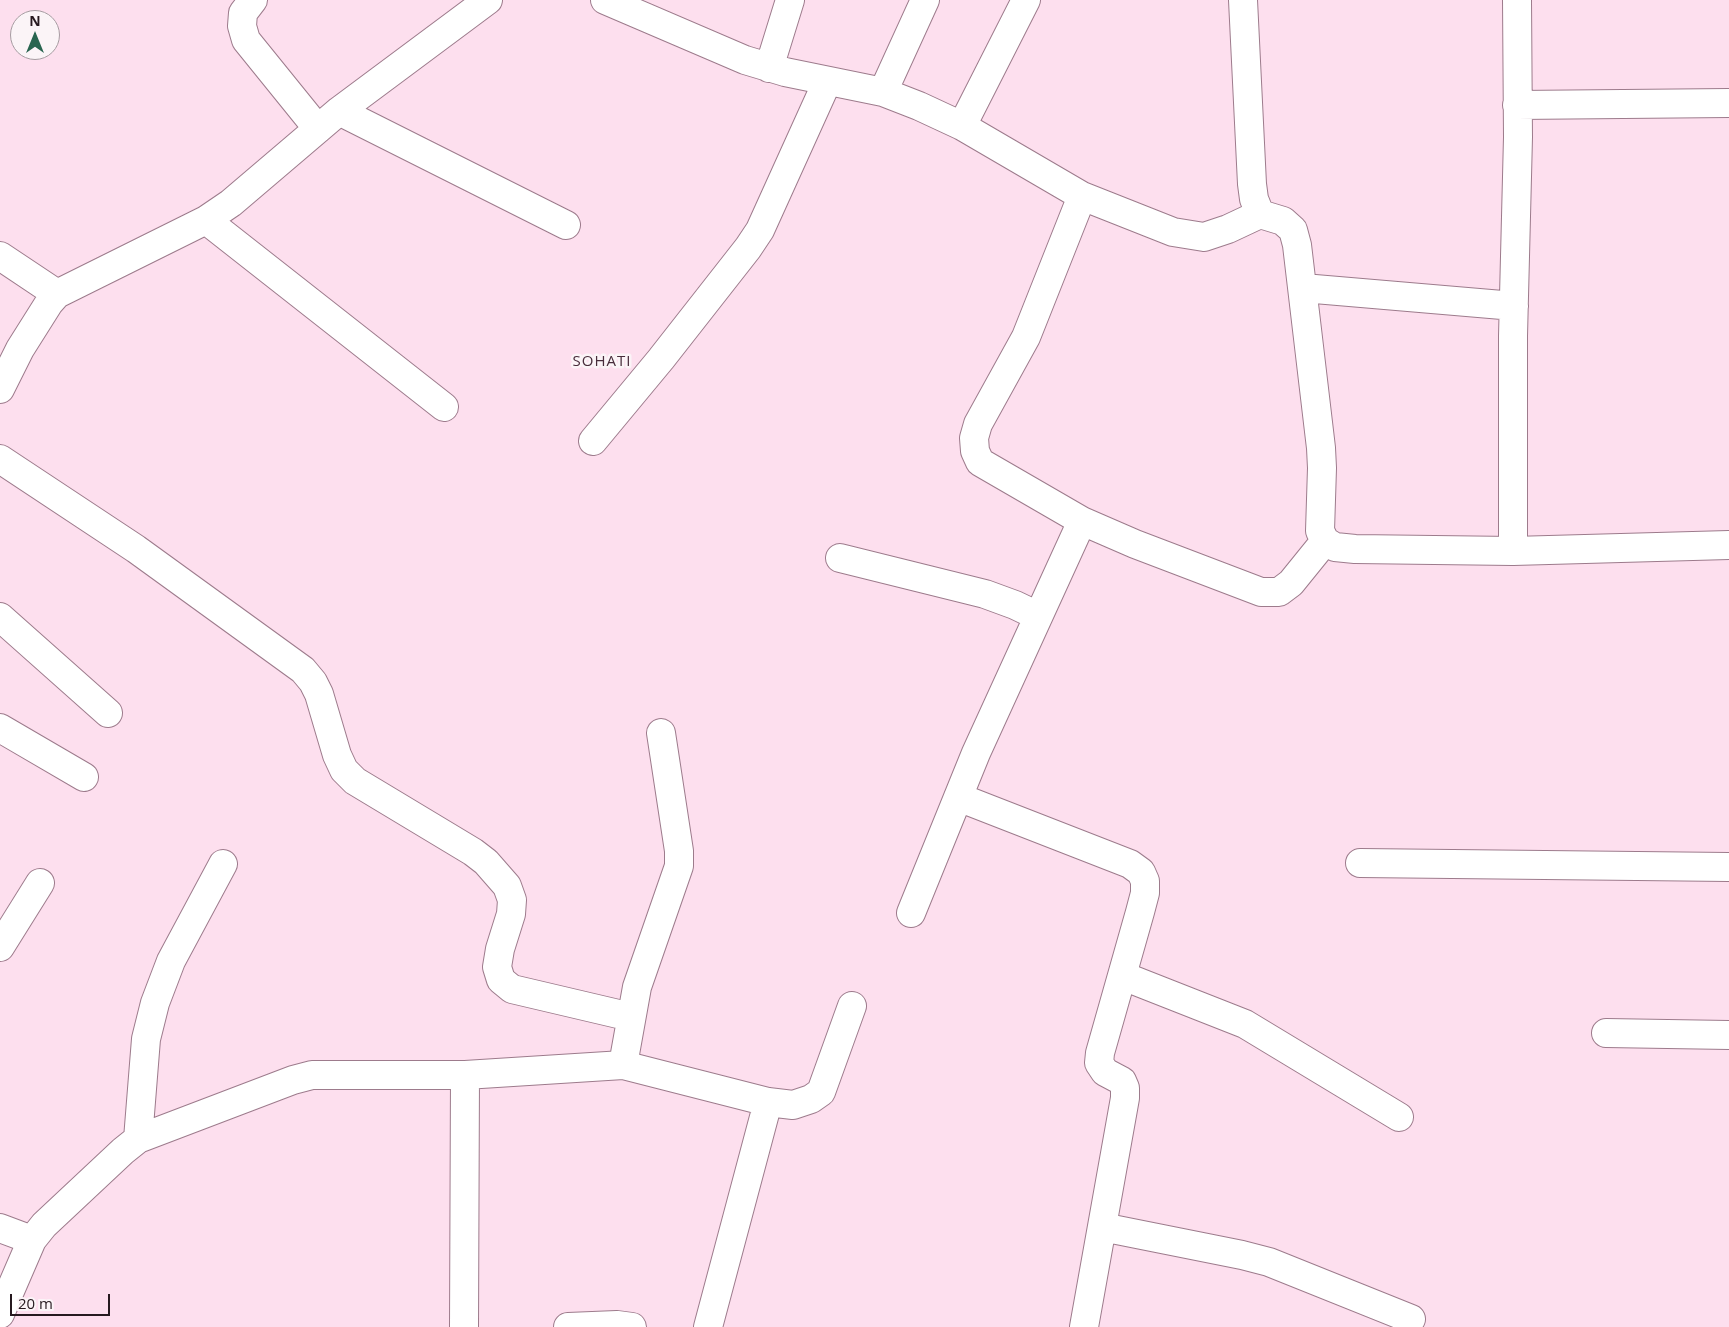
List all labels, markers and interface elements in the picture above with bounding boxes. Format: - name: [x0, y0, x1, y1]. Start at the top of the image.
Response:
- north arrow: [10, 10, 60, 60]
- text: N: [29, 11, 41, 30]
- district label: SOHATI: [572, 353, 632, 371]
- scale bar: [12, 1284, 112, 1316]
- text: 20 m: [18, 1293, 53, 1313]

